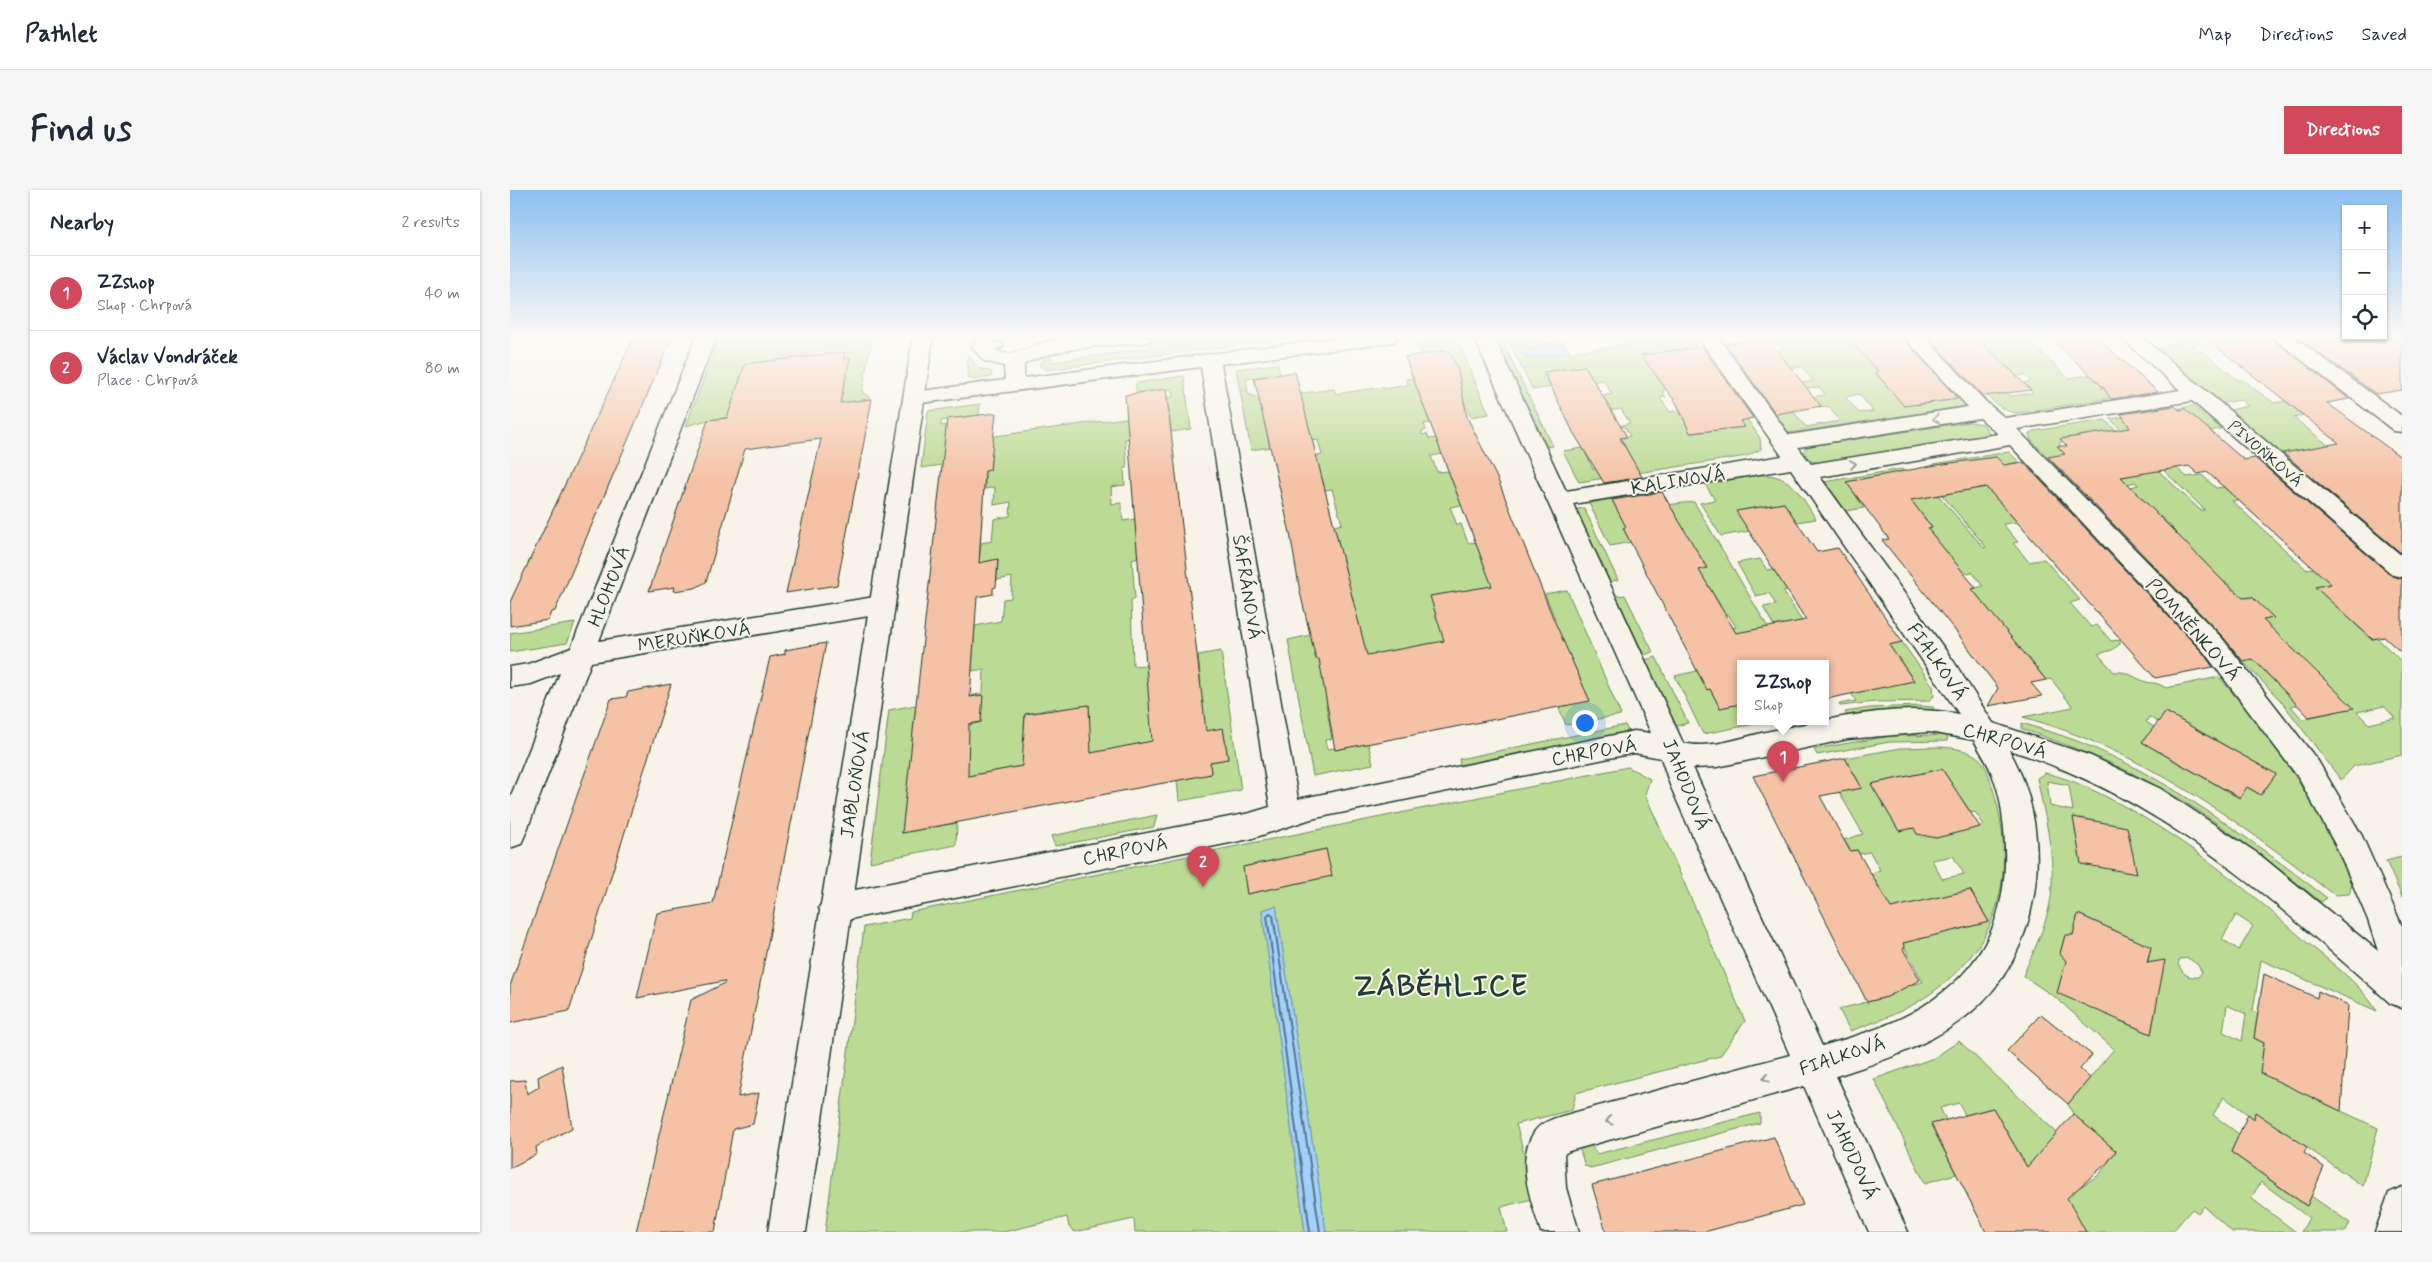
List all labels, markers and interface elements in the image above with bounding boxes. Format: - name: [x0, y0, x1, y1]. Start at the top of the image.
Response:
- text: Pathlet: [25, 19, 97, 50]
- text: Map: [2199, 23, 2232, 47]
- text: Directions: [2260, 23, 2334, 47]
- text: Saved: [2362, 23, 2407, 47]
- button: Directions: [2284, 106, 2402, 154]
- text: Find us: [30, 107, 132, 153]
- map controls: [2342, 205, 2387, 340]
- button: +: [2342, 205, 2387, 250]
- text: Nearby: [50, 209, 114, 237]
- text: 2 results: [402, 212, 460, 233]
- button: −: [2342, 250, 2387, 295]
- text: ZZshop: [97, 270, 155, 295]
- text: 1: [62, 283, 70, 304]
- text: 40 m: [424, 283, 460, 304]
- text: Shop · Chrpová: [97, 295, 192, 316]
- button: locate: [2342, 295, 2387, 340]
- text: Václav Vondráček: [97, 345, 238, 370]
- text: 2: [62, 358, 70, 379]
- text: 80 m: [425, 358, 460, 379]
- text: Place · Chrpová: [97, 370, 198, 391]
- one-way arrow: [1932, 413, 1941, 423]
- street label: PIVOŇKOVÁ: [2223, 416, 2307, 492]
- one-way arrow: [1849, 459, 1857, 469]
- street label: KALINOVÁ: [1629, 461, 1727, 501]
- street label: ŠAFRÁNOVÁ: [1226, 533, 1268, 642]
- street label: HLOHOVÁ: [582, 542, 636, 631]
- street label: POMNĚNKOVÁ: [2140, 573, 2246, 687]
- street label: MERUŇKOVÁ: [636, 615, 752, 659]
- street label: FIALKOVÁ: [1901, 617, 1973, 706]
- popup: [1737, 660, 1829, 725]
- text: ZZshop: [1754, 670, 1812, 695]
- text: Shop: [1754, 695, 1783, 716]
- your location: [1572, 710, 1598, 736]
- street label: CHRPOVÁ: [1960, 717, 2050, 765]
- street label: JABLOŇOVÁ: [834, 728, 876, 840]
- street label: CHRPOVÁ: [1549, 732, 1639, 772]
- street label: JAHODOVÁ: [1656, 735, 1716, 834]
- pin: 1: [1767, 741, 1799, 782]
- street label: CHRPOVÁ: [1080, 830, 1170, 872]
- pin: 2: [1187, 846, 1219, 887]
- district label: ZÁBĚHLICE: [1354, 967, 1528, 1006]
- street label: FIALKOVÁ: [1796, 1030, 1889, 1082]
- one-way arrow: [1763, 1073, 1771, 1083]
- street label: JAHODOVÁ: [1820, 1105, 1884, 1204]
- one-way arrow: [1605, 1115, 1614, 1126]

